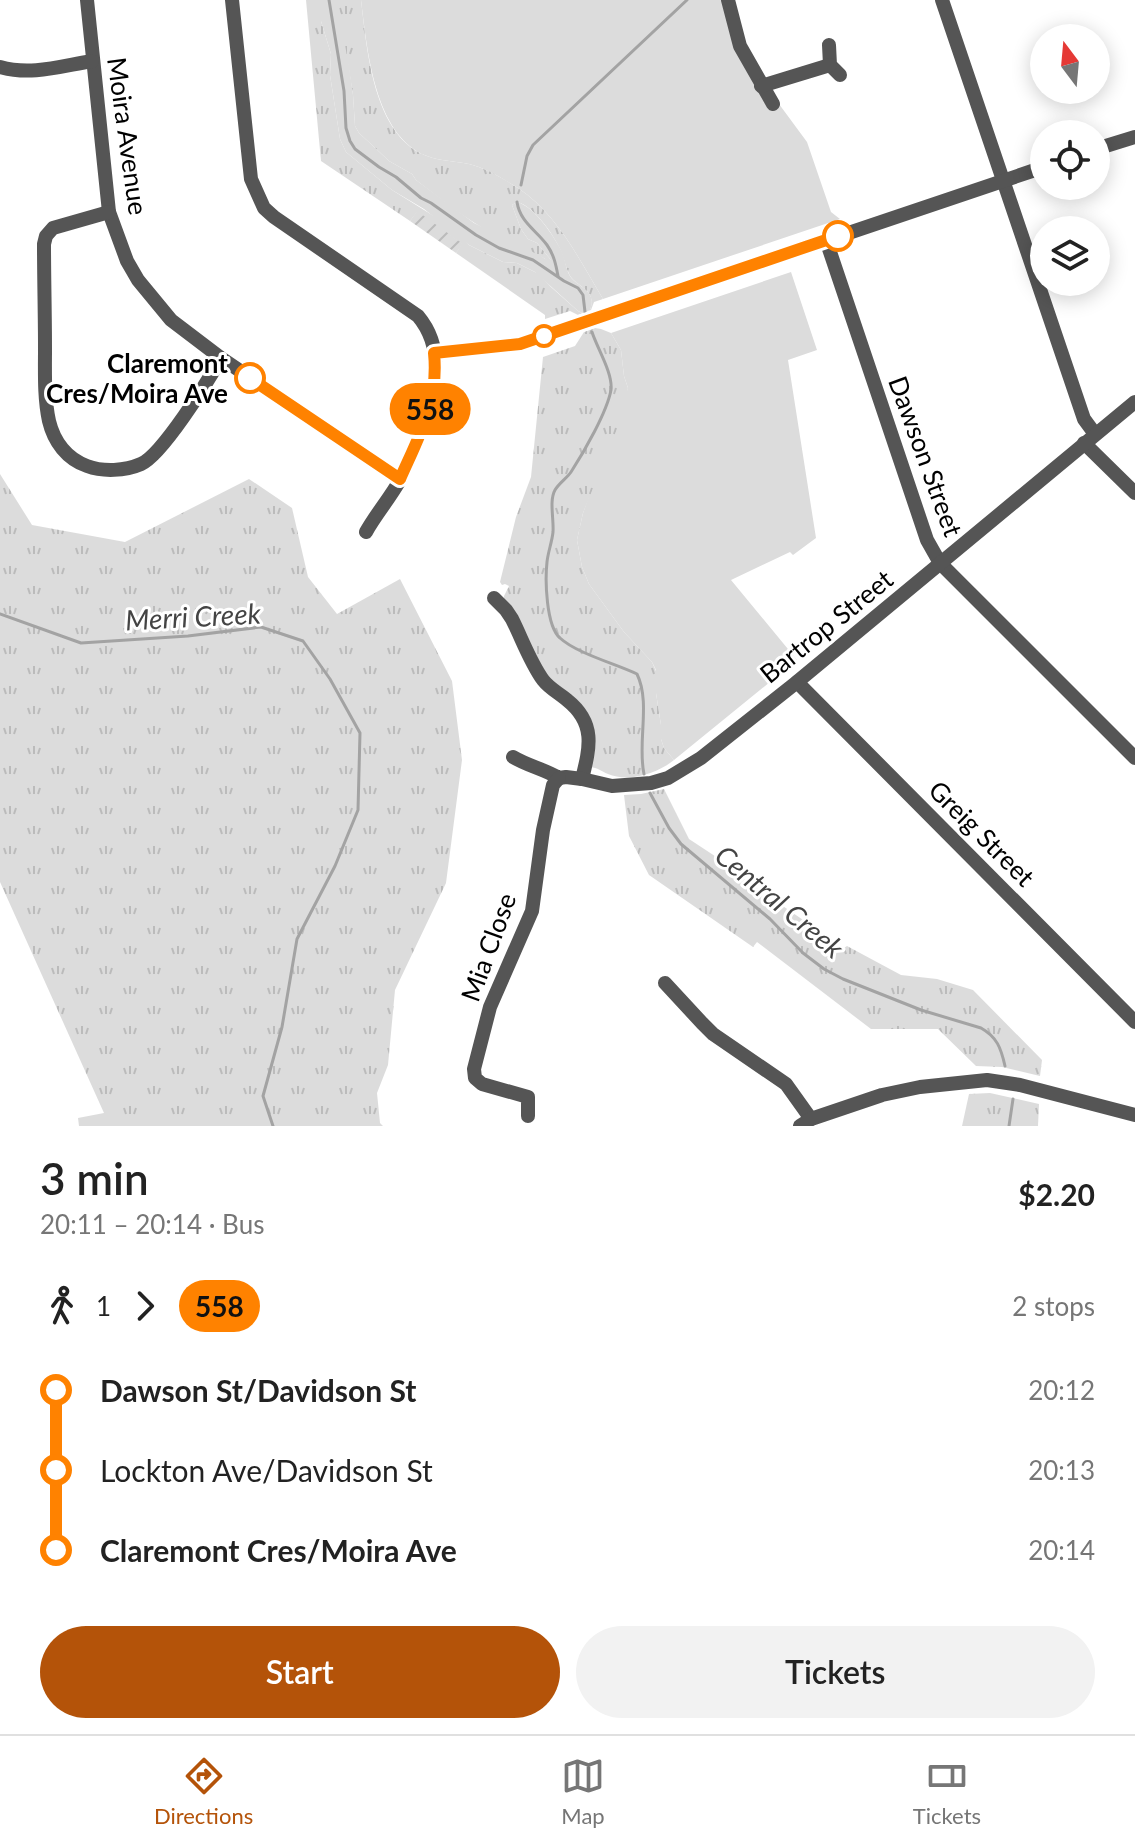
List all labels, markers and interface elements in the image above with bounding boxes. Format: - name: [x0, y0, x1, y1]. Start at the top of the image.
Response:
- north arrow: [1030, 24, 1110, 104]
- map controls: [1030, 24, 1110, 296]
- street label: Moira Avenue: [101, 55, 155, 217]
- button: locate: [1030, 120, 1110, 200]
- button: layers: [1030, 216, 1110, 296]
- unlabelled marker: [823, 221, 853, 251]
- unlabelled marker: [533, 325, 555, 347]
- place label: Claremont Cres/Moira Ave: [46, 347, 228, 409]
- marker: Claremont Cres/Moira Ave: [235, 363, 265, 393]
- street label: Dawson Street: [882, 371, 970, 541]
- line badge: 558: [384, 383, 476, 435]
- text: 558: [406, 392, 454, 426]
- street label: Bartrop Street: [753, 562, 899, 689]
- water label: Merri Creek: [124, 595, 262, 637]
- street label: Greig Street: [922, 773, 1042, 893]
- water label: Central Creek: [709, 837, 852, 965]
- street label: Mia Close: [454, 888, 522, 1006]
- text: 3 min: [40, 1152, 149, 1204]
- text: $2.20: [1018, 1176, 1095, 1212]
- text: 20:11 – 20:14 · Bus: [40, 1208, 264, 1240]
- icon: walk: [40, 1284, 84, 1328]
- icon: forward: [123, 1284, 167, 1328]
- text: 558: [195, 1289, 244, 1323]
- text: 1: [96, 1290, 111, 1322]
- text: 2 stops: [1012, 1290, 1095, 1322]
- text: Dawson St/Davidson St: [100, 1372, 416, 1408]
- text: 20:12: [1028, 1374, 1095, 1406]
- text: Lockton Ave/Davidson St: [100, 1452, 433, 1488]
- text: 20:13: [1028, 1454, 1095, 1486]
- text: Claremont Cres/Moira Ave: [100, 1532, 457, 1568]
- text: 20:14: [1028, 1534, 1095, 1566]
- button: Start: [40, 1626, 560, 1718]
- button: Tickets: [576, 1626, 1095, 1718]
- tab: Directions: [154, 1754, 253, 1829]
- tab: Map: [561, 1754, 605, 1829]
- tab: Tickets: [913, 1754, 981, 1829]

